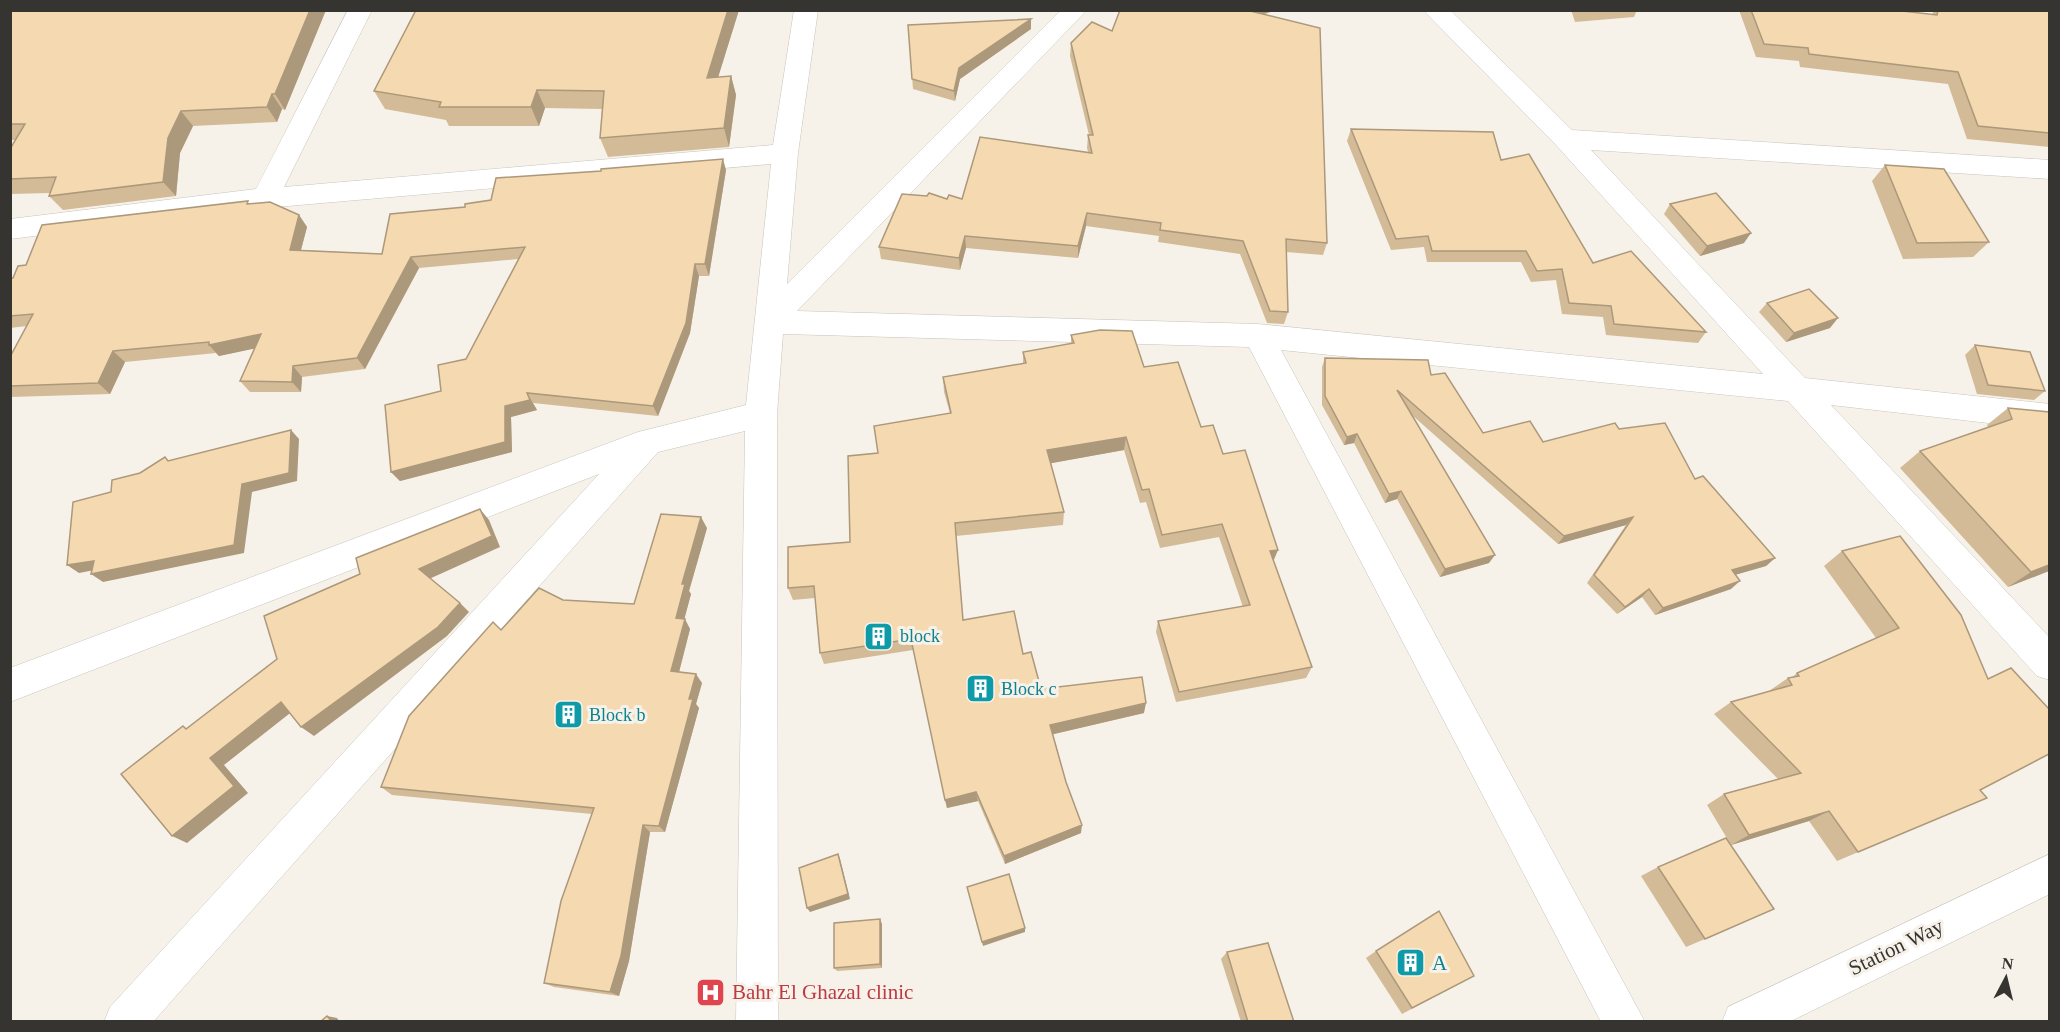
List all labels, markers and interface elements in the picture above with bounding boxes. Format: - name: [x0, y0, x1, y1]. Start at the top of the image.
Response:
- building icon: block: [863, 620, 895, 652]
- place label: block: [900, 626, 940, 646]
- building icon: Block c: [964, 673, 996, 705]
- place label: Block c: [1001, 679, 1057, 699]
- building icon: Block b: [552, 699, 584, 731]
- place label: Block b: [589, 705, 646, 725]
- street label: Station Way: [1845, 914, 1948, 980]
- building icon: A: [1395, 947, 1427, 979]
- north arrow: [1976, 948, 2036, 1008]
- place label: A: [1432, 951, 1448, 975]
- text: N: [2001, 954, 2015, 973]
- hospital icon: Bahr El Ghazal clinic: [695, 976, 727, 1008]
- place label: Bahr El Ghazal clinic: [732, 980, 913, 1004]

